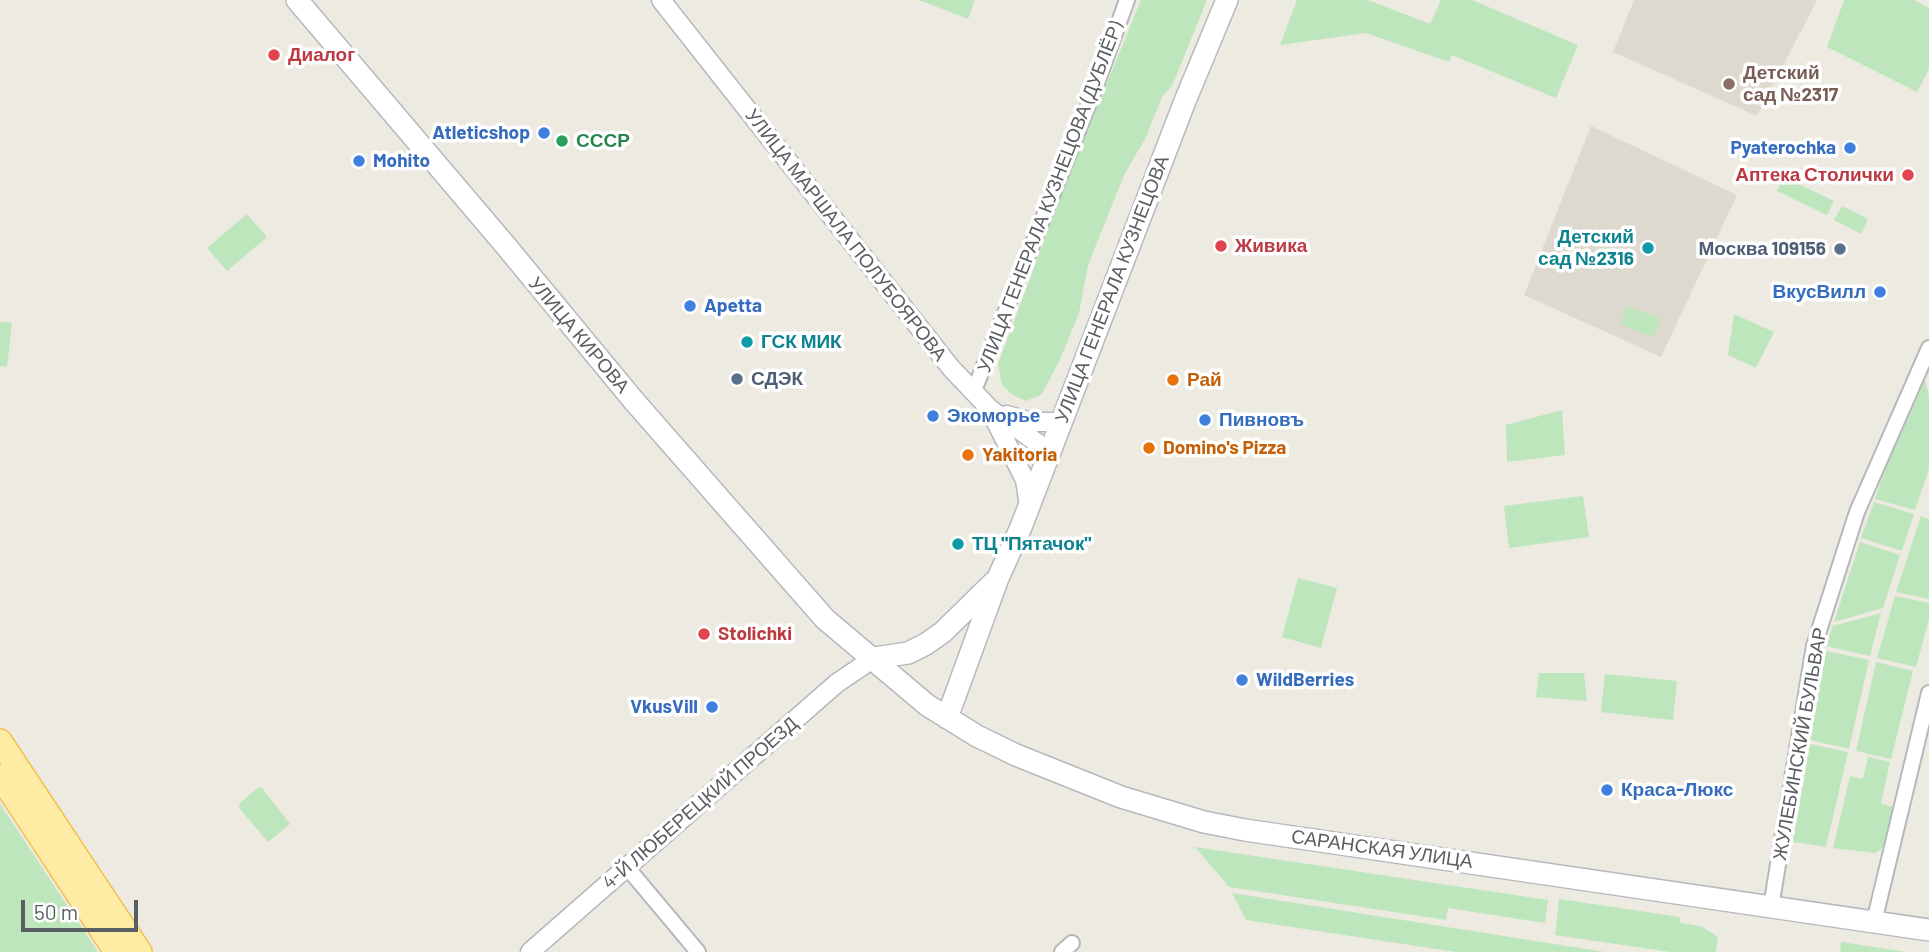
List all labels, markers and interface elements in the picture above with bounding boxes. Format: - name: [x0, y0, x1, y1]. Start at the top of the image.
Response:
- street label: УЛИЦА ГЕНЕРАЛА КУЗНЕЦОВА (ДУБЛЁР): [972, 18, 1128, 376]
- place label: Диалог: [288, 44, 355, 66]
- marker: Диалог: [266, 47, 282, 63]
- place label: Детский сад №2317: [1743, 62, 1838, 106]
- marker: Детский сад №2317: [1721, 76, 1737, 92]
- street label: УЛИЦА МАРШАЛА ПОЛУБОЯРОВА: [740, 104, 952, 366]
- place label: Atleticshop: [432, 122, 530, 144]
- marker: Atleticshop: [536, 125, 552, 141]
- place label: СССР: [576, 130, 630, 152]
- marker: СССР: [554, 133, 570, 149]
- place label: Pyaterochka: [1730, 137, 1836, 159]
- marker: Pyaterochka: [1842, 140, 1858, 156]
- place label: Mohito: [373, 150, 430, 172]
- street label: УЛИЦА ГЕНЕРАЛА КУЗНЕЦОВА: [1050, 152, 1174, 426]
- marker: Mohito: [351, 153, 367, 169]
- place label: Аптека Столички: [1735, 164, 1894, 186]
- marker: Аптека Столички: [1900, 167, 1916, 183]
- place label: Детский сад №2316: [1538, 226, 1634, 270]
- place label: Живика: [1235, 235, 1307, 257]
- marker: Живика: [1213, 238, 1229, 254]
- place label: Москва 109156: [1699, 238, 1826, 260]
- marker: Детский сад №2316: [1640, 240, 1656, 256]
- marker: Москва 109156: [1832, 241, 1848, 257]
- street label: УЛИЦА КИРОВА: [524, 272, 634, 398]
- place label: ВкусВилл: [1773, 281, 1866, 303]
- marker: ВкусВилл: [1872, 284, 1888, 300]
- place label: Apetta: [704, 295, 762, 317]
- marker: Apetta: [682, 298, 698, 314]
- place label: ГСК МИК: [761, 331, 842, 353]
- marker: ГСК МИК: [739, 334, 755, 350]
- place label: СДЭК: [751, 368, 803, 390]
- place label: Рай: [1187, 369, 1222, 391]
- marker: СДЭК: [729, 371, 745, 387]
- marker: Рай: [1165, 372, 1181, 388]
- place label: Экоморье: [947, 405, 1040, 427]
- marker: Экоморье: [925, 408, 941, 424]
- place label: Пивновъ: [1219, 409, 1304, 431]
- marker: Пивновъ: [1197, 412, 1213, 428]
- place label: Domino's Pizza: [1163, 437, 1286, 459]
- marker: Domino's Pizza: [1141, 440, 1157, 456]
- place label: Yakitoria: [982, 444, 1057, 466]
- marker: Yakitoria: [960, 447, 976, 463]
- place label: ТЦ "Пятачок": [972, 533, 1091, 555]
- marker: ТЦ "Пятачок": [950, 536, 966, 552]
- place label: Stolichki: [718, 623, 792, 645]
- marker: Stolichki: [696, 626, 712, 642]
- street label: ЖУЛЕБИНСКИЙ БУЛЬВАР: [1768, 626, 1832, 862]
- place label: WildBerries: [1256, 669, 1354, 691]
- marker: WildBerries: [1234, 672, 1250, 688]
- place label: VkusVill: [630, 696, 698, 718]
- marker: VkusVill: [704, 699, 720, 715]
- street label: 4-Й ЛЮБЕРЕЦКИЙ ПРОЕЗД: [598, 712, 802, 894]
- place label: Краса-Люкс: [1621, 779, 1733, 801]
- marker: Краса-Люкс: [1599, 782, 1615, 798]
- street label: САРАНСКАЯ УЛИЦА: [1290, 825, 1474, 873]
- scale bar: [24, 886, 142, 930]
- text: 50 m: [34, 899, 78, 924]

